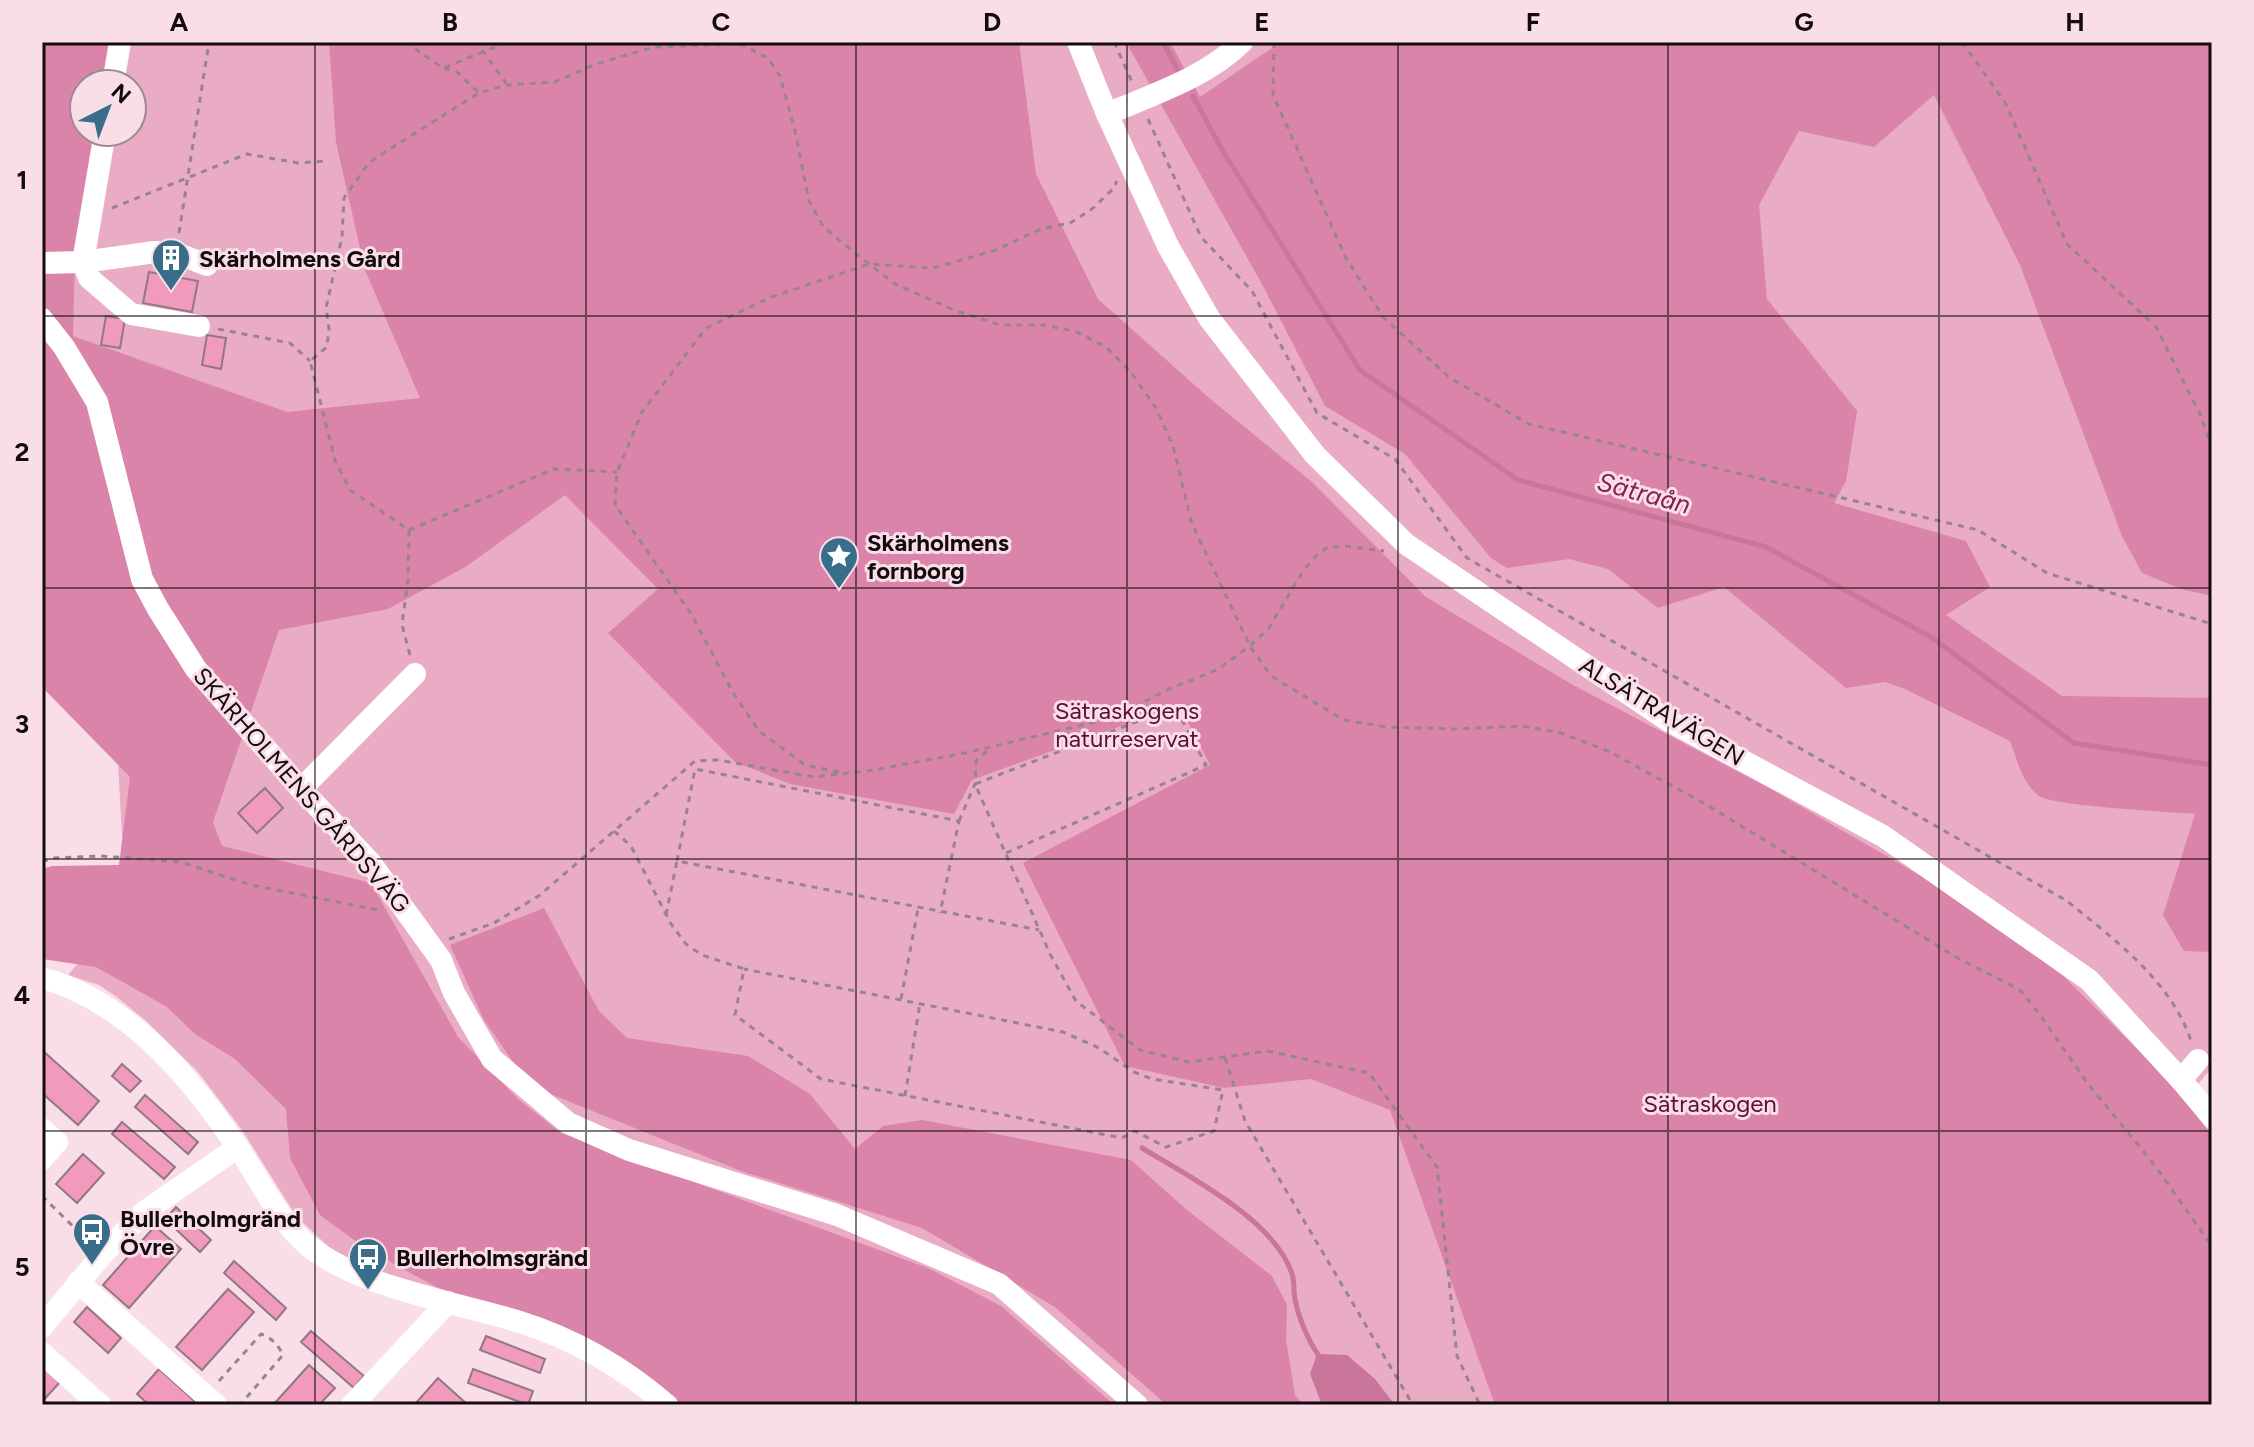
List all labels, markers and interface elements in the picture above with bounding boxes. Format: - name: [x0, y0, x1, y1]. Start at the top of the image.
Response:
- text: A: [170, 6, 189, 38]
- text: B: [442, 6, 458, 38]
- text: C: [712, 6, 731, 38]
- text: D: [983, 6, 1001, 38]
- text: E: [1254, 6, 1270, 38]
- text: F: [1526, 6, 1540, 38]
- text: G: [1794, 6, 1814, 38]
- text: H: [2065, 6, 2085, 38]
- north arrow: [68, 68, 148, 148]
- text: N: [106, 78, 136, 109]
- text: 1: [17, 164, 27, 196]
- building icon: Skärholmens Gård: [150, 237, 192, 292]
- place label: Skärholmens Gård: [199, 244, 400, 273]
- text: 2: [14, 436, 30, 468]
- water label: Sätraån: [1594, 465, 1694, 521]
- place label: Skärholmens fornborg: [867, 528, 1009, 585]
- place icon: Skärholmens fornborg: [818, 535, 860, 590]
- street label: ALSÄTRAVÄGEN: [1574, 650, 1750, 772]
- street label: SKÄRHOLMENS GÅRDSVÄG: [188, 661, 416, 919]
- park label: Sätraskogens naturreservat: [1055, 696, 1199, 753]
- text: 3: [15, 708, 29, 740]
- text: 4: [14, 979, 30, 1011]
- park label: Sätraskogen: [1643, 1089, 1777, 1118]
- place label: Bullerholmgränd Övre: [120, 1204, 301, 1261]
- bus stop icon: Bullerholmgränd Övre: [71, 1211, 113, 1266]
- bus stop icon: Bullerholmsgränd: [347, 1236, 389, 1291]
- place label: Bullerholmsgränd: [396, 1243, 588, 1272]
- text: 5: [14, 1251, 30, 1283]

